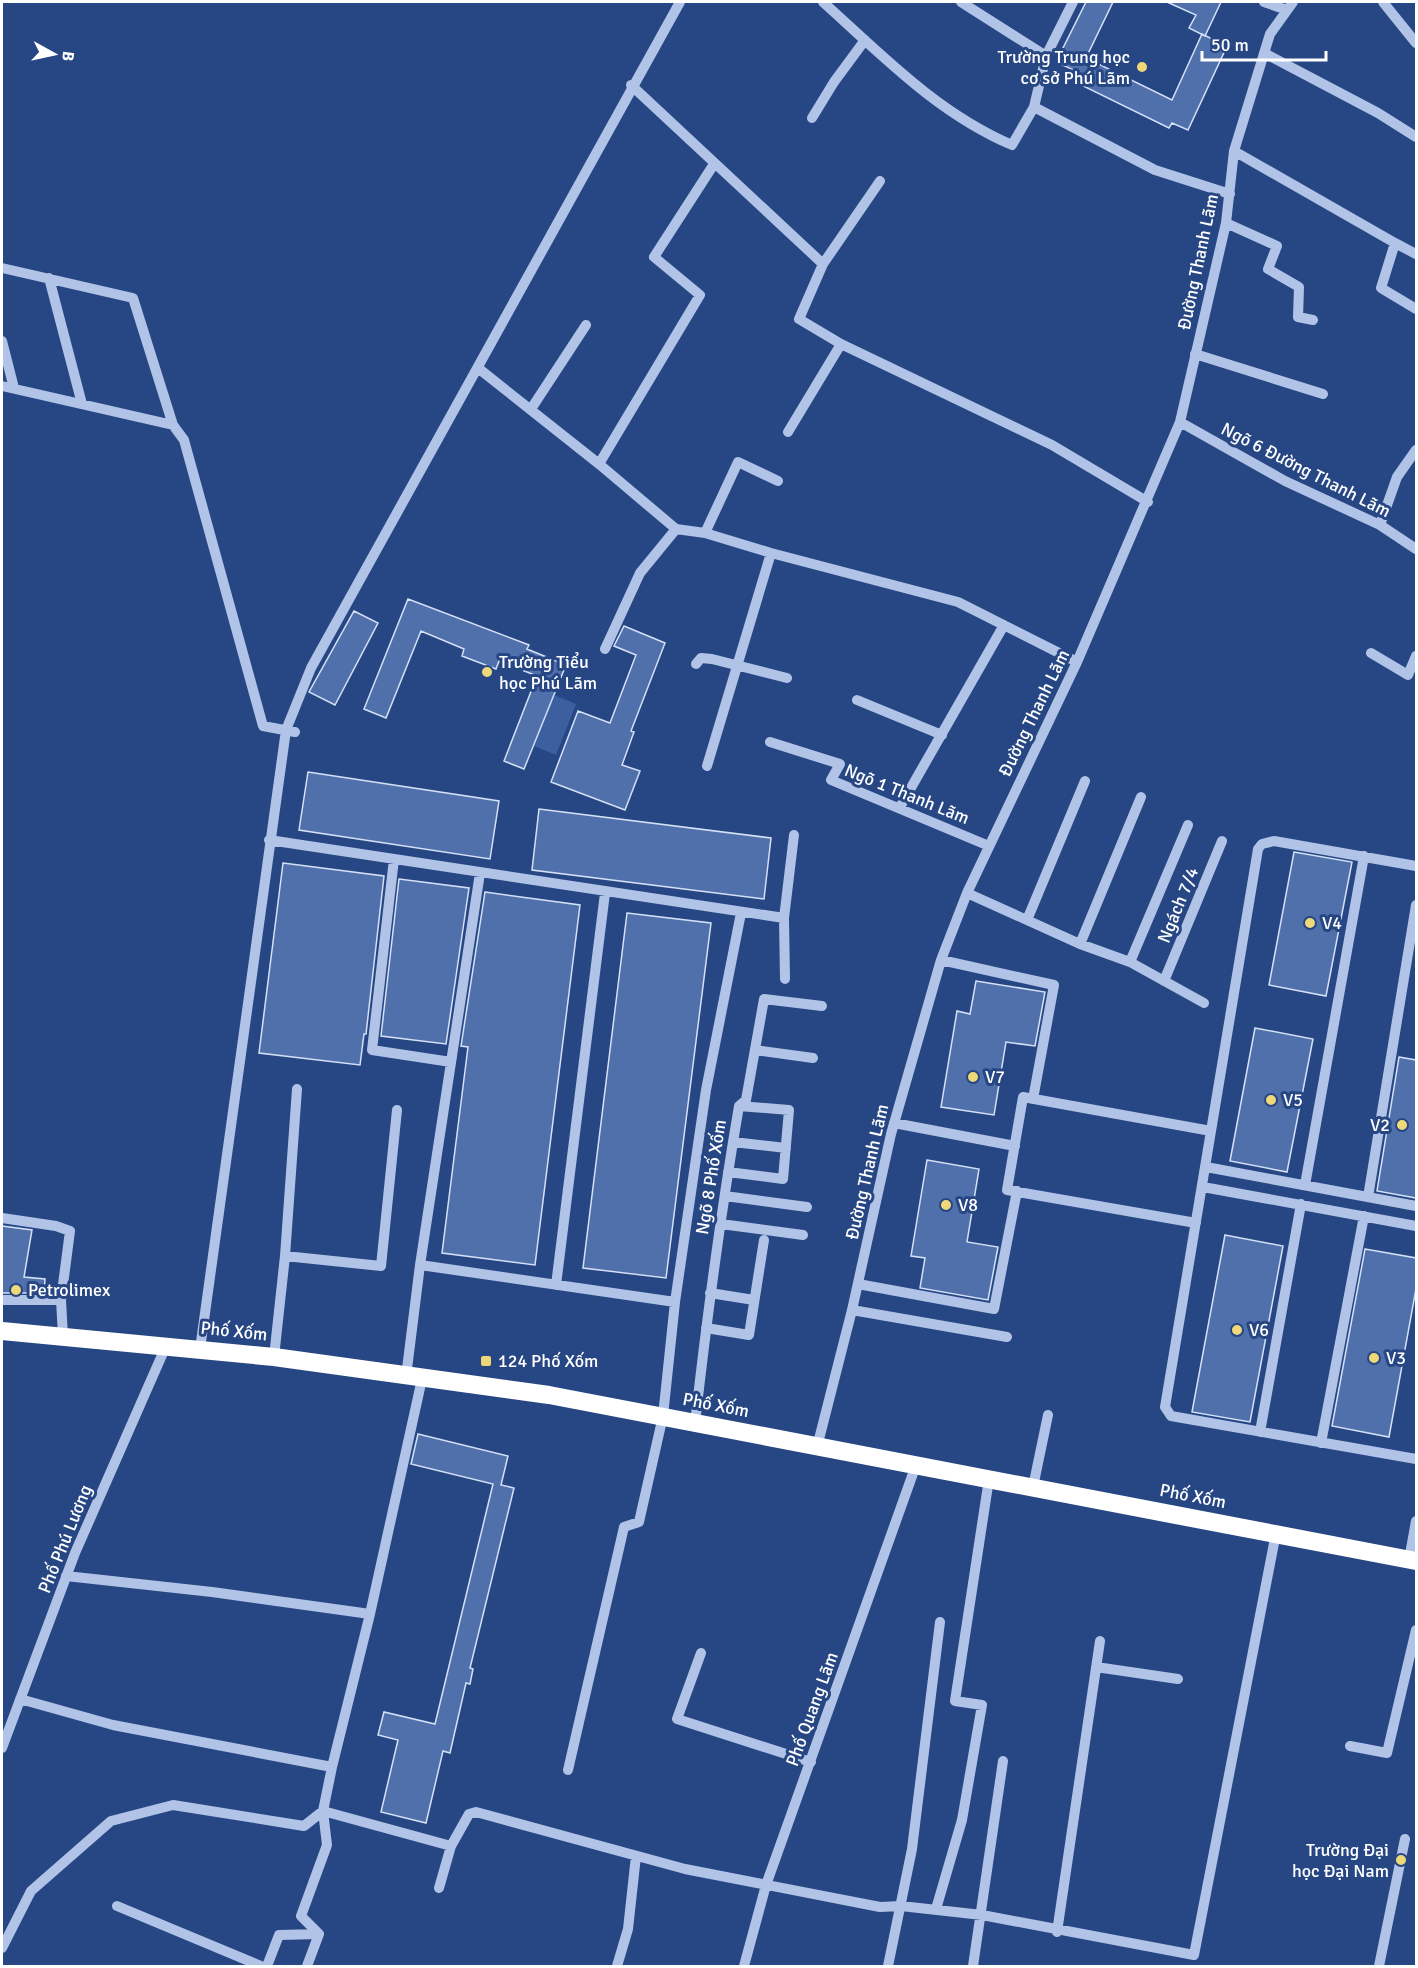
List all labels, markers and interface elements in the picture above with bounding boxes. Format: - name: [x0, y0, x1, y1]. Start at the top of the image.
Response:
- north arrow: [24, 24, 84, 84]
- scale bar: [1202, 24, 1326, 62]
- text: 50 m: [1211, 34, 1249, 56]
- place label: Trường Trung học cơ sở Phú Lãm: [997, 46, 1130, 89]
- text: B: [57, 50, 78, 62]
- marker: Trường Trung học cơ sở Phú Lãm: [1135, 60, 1149, 74]
- street label: Đường Thanh Lãm: [1173, 192, 1223, 332]
- street label: Ngõ 6 Đường Thanh Lãm: [1218, 418, 1394, 522]
- street label: Đường Thanh Lãm: [994, 646, 1074, 780]
- place label: Trường Tiểu học Phú Lãm: [499, 651, 597, 694]
- marker: Trường Tiểu học Phú Lãm: [480, 665, 494, 679]
- street label: Ngõ 1 Thanh Lãm: [841, 759, 973, 829]
- street label: Ngách 7/4: [1153, 864, 1203, 946]
- place label: V4: [1322, 912, 1342, 934]
- marker: V4: [1303, 916, 1317, 930]
- place label: V7: [985, 1066, 1005, 1088]
- marker: V7: [966, 1070, 980, 1084]
- place label: V5: [1283, 1089, 1303, 1111]
- marker: V5: [1264, 1093, 1278, 1107]
- street label: Đường Thanh Lãm: [841, 1102, 893, 1242]
- place label: V2: [1370, 1114, 1390, 1136]
- street label: Ngõ 8 Phố Xốm: [691, 1118, 731, 1236]
- marker: V2: [1395, 1118, 1409, 1132]
- place label: V8: [958, 1194, 978, 1216]
- marker: V8: [939, 1198, 953, 1212]
- place label: Petrolimex: [28, 1279, 111, 1301]
- marker: Petrolimex: [9, 1283, 23, 1297]
- street label: Phố Xốm: [199, 1317, 269, 1345]
- place label: V6: [1249, 1319, 1269, 1341]
- marker: V6: [1230, 1323, 1244, 1337]
- place label: V3: [1386, 1347, 1406, 1369]
- place label: 124 Phố Xốm: [498, 1350, 598, 1372]
- marker: V3: [1367, 1351, 1381, 1365]
- marker: 124 Phố Xốm: [479, 1354, 493, 1368]
- street label: Phố Xốm: [681, 1388, 751, 1422]
- street label: Phố Xốm: [1158, 1479, 1228, 1513]
- street label: Phố Phú Lương: [33, 1482, 97, 1596]
- street label: Phố Quang Lãm: [781, 1649, 843, 1769]
- place label: Trường Đại học Đại Nam: [1292, 1839, 1389, 1882]
- marker: Trường Đại học Đại Nam: [1394, 1853, 1408, 1867]

